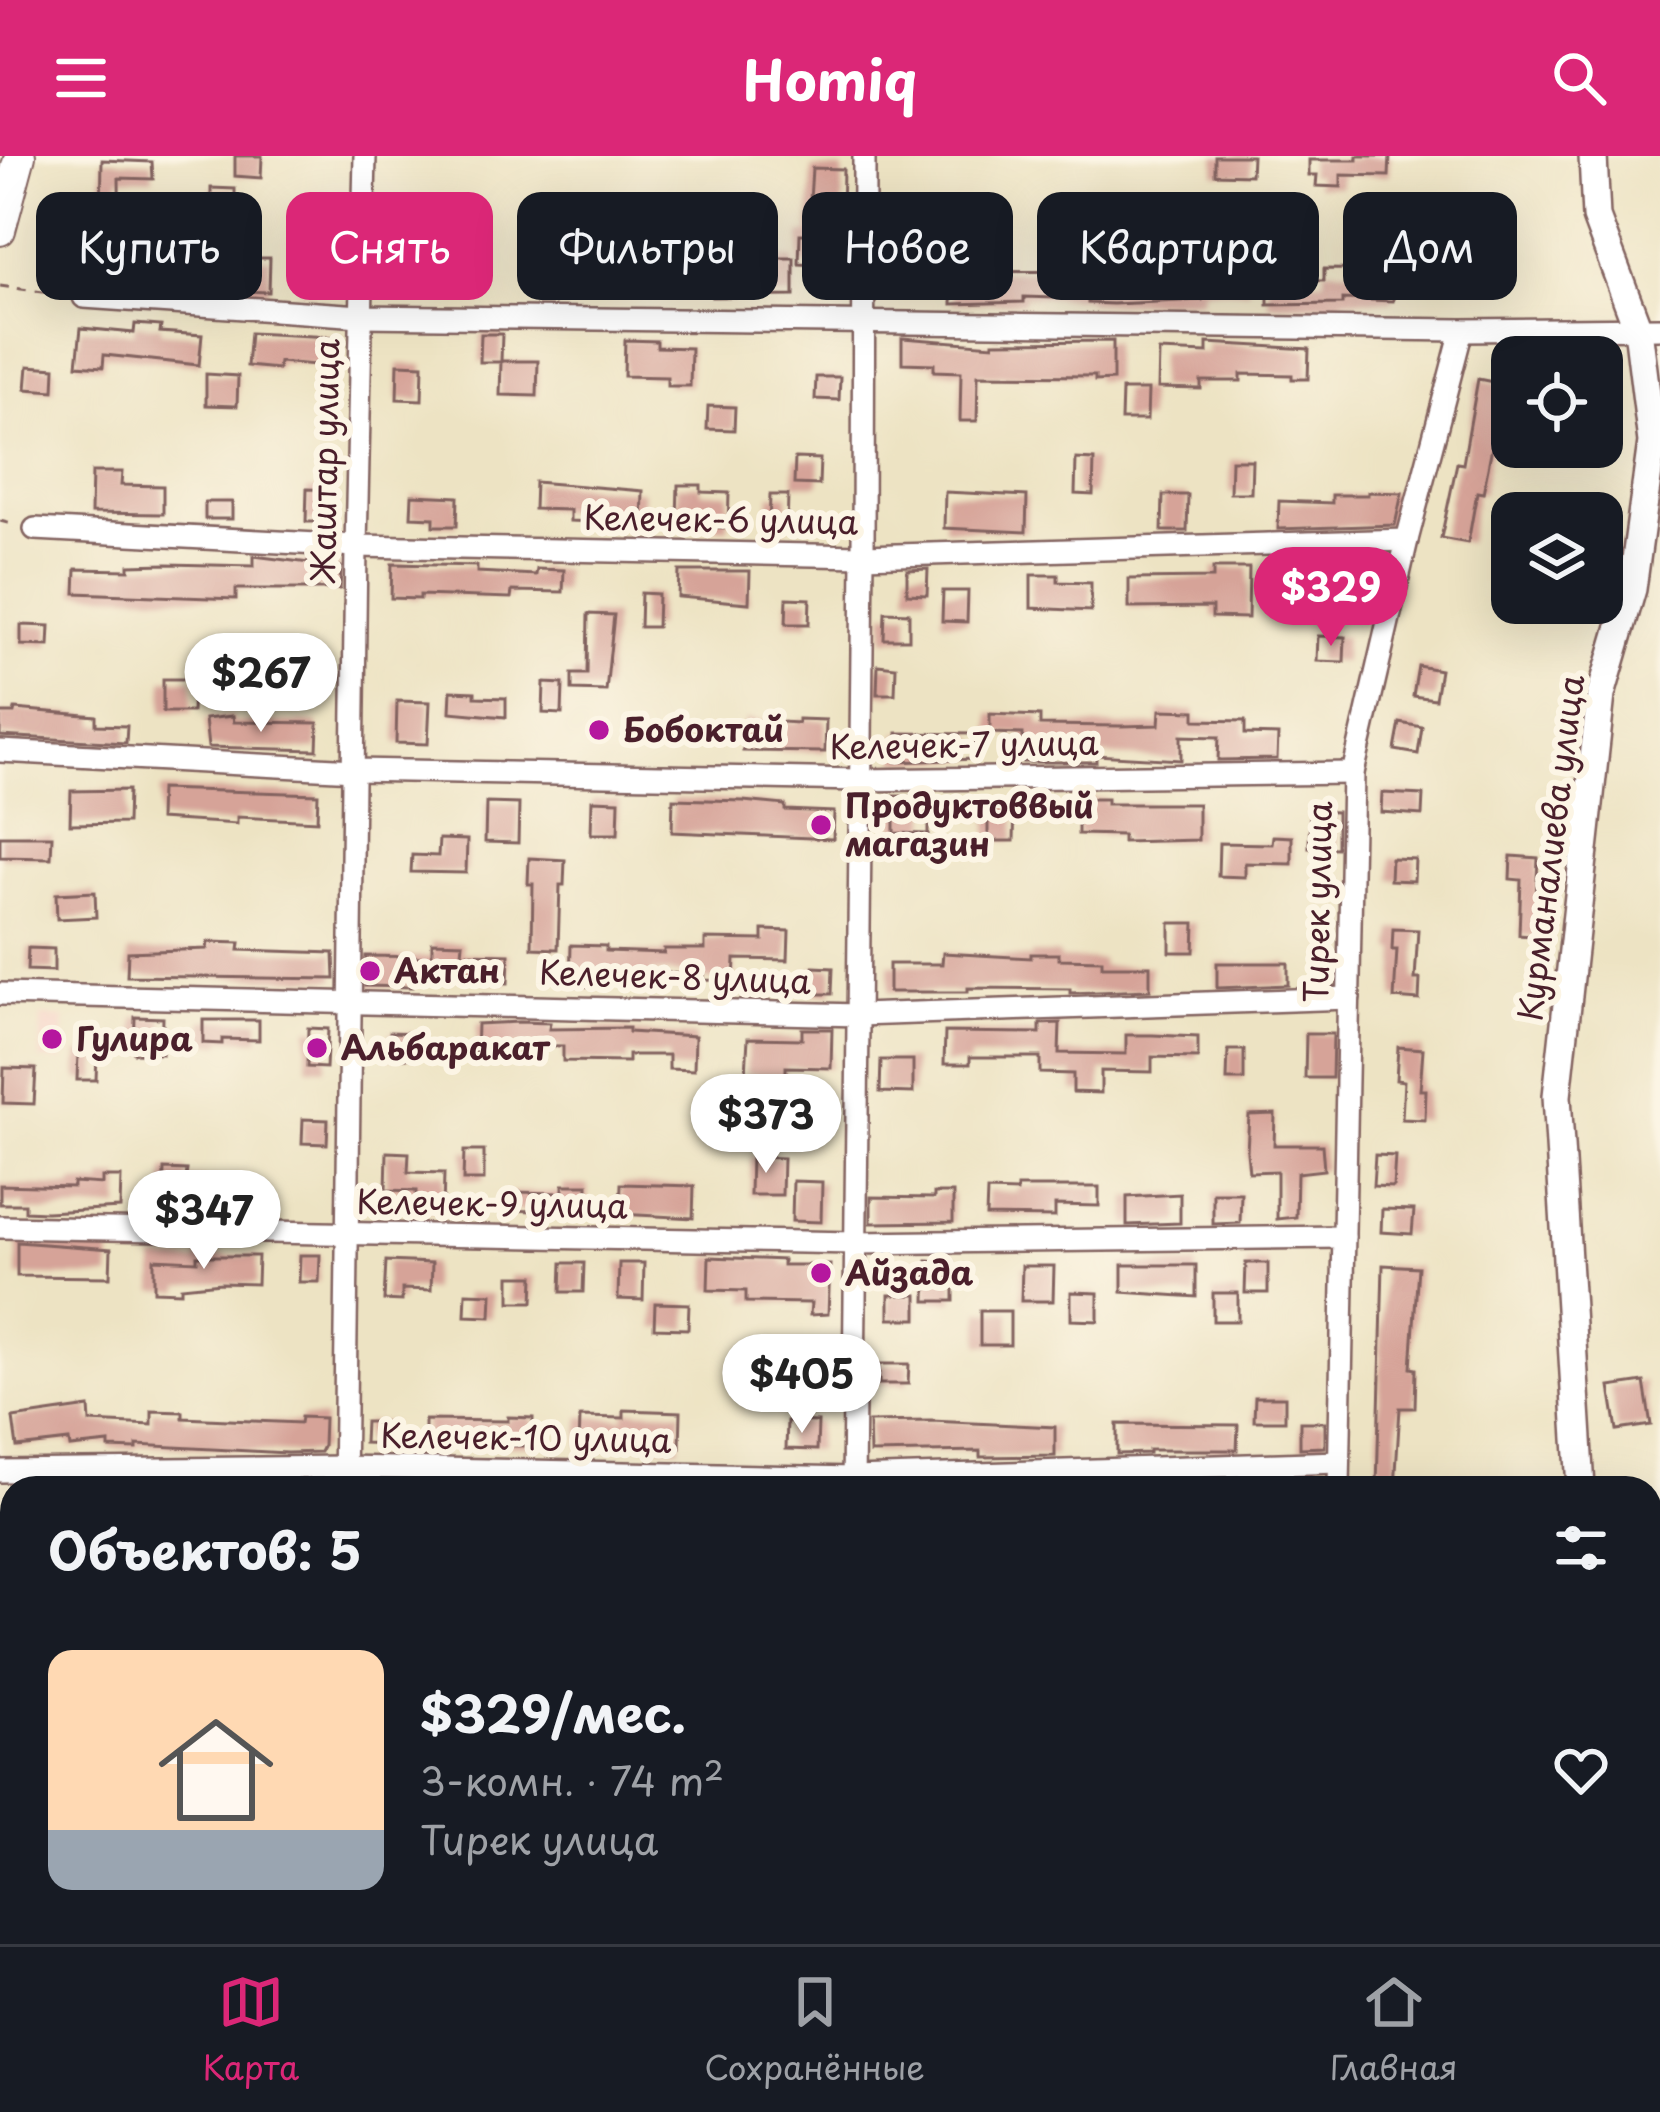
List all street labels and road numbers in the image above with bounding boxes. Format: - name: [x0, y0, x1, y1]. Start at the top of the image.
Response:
- street label: Жаштар улица: [296, 338, 350, 584]
- street label: Келечек-6 улица: [583, 491, 859, 545]
- street label: Курманалиева улица: [1503, 671, 1595, 1024]
- street label: Келечек-7 улица: [829, 716, 1099, 770]
- street label: Тирек улица: [1289, 800, 1343, 1003]
- street label: Келечек-8 улица: [538, 945, 812, 1005]
- street label: Келечек-9 улица: [356, 1175, 628, 1229]
- street label: Келечек-10 улица: [380, 1408, 672, 1464]

